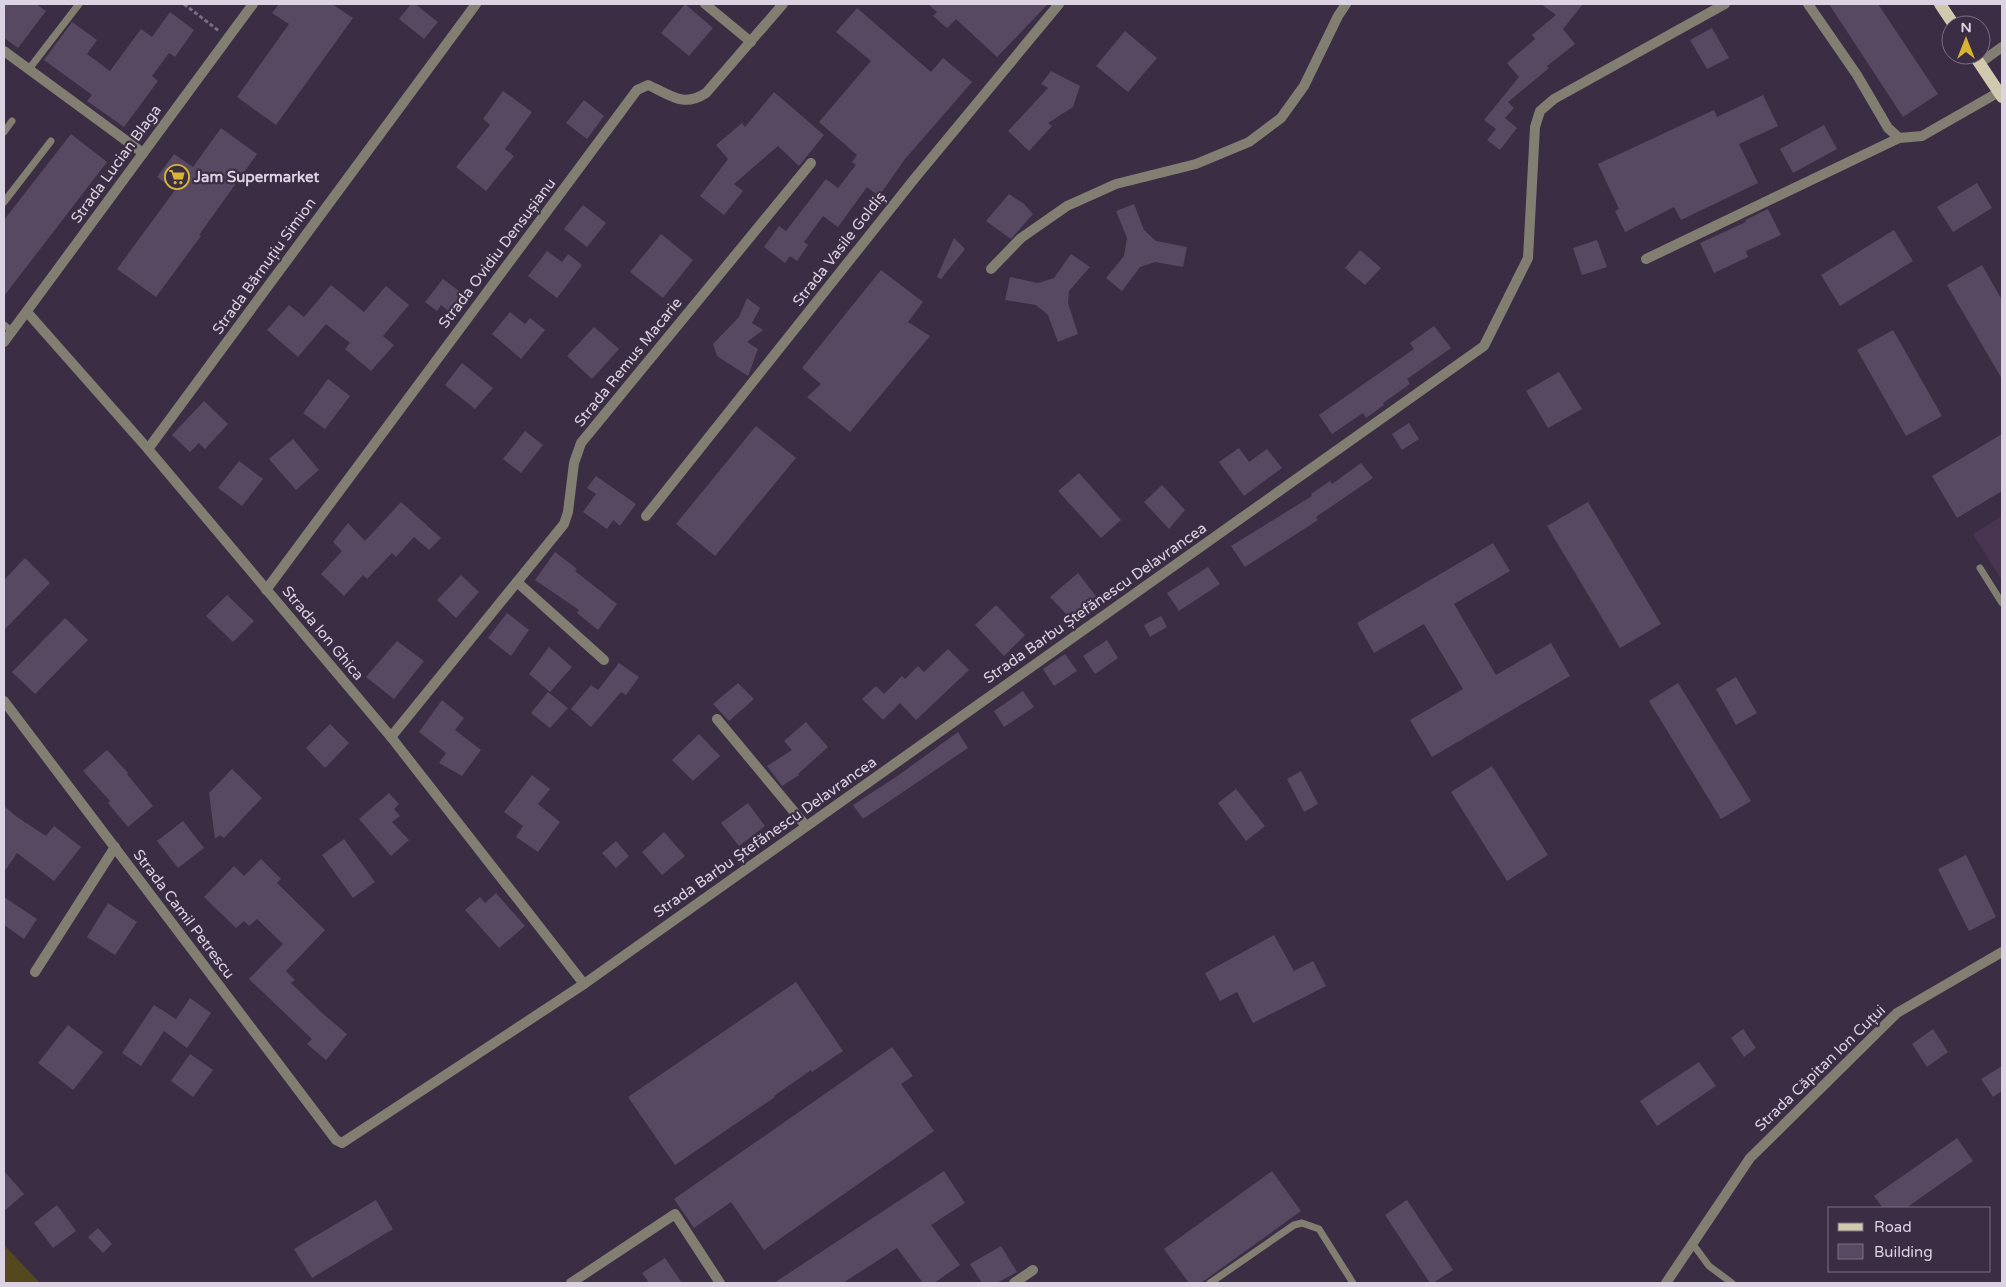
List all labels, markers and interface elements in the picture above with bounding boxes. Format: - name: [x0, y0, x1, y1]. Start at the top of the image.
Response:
- north arrow: [1941, 15, 1991, 65]
- text: N: [1960, 19, 1972, 36]
- street label: Strada Lucian Blaga: [67, 101, 165, 227]
- supermarket icon: Jam Supermarket: [164, 164, 190, 190]
- place label: Jam Supermarket: [193, 168, 320, 187]
- street label: Strada Ovidiu Densușianu: [435, 174, 559, 332]
- street label: Strada Vasile Goldiș: [789, 188, 889, 310]
- street label: Strada Bărnuțiu Simion: [208, 194, 320, 338]
- street label: Strada Remus Macarie: [570, 294, 686, 430]
- street label: Strada Barbu Ștefănescu Delavrancea: [980, 519, 1210, 687]
- street label: Strada Ion Ghica: [278, 582, 368, 684]
- street label: Strada Barbu Ștefănescu Delavrancea: [650, 753, 880, 921]
- street label: Strada Camil Petrescu: [130, 846, 238, 982]
- street label: Strada Căpitan Ion Cuțui: [1751, 1001, 1889, 1135]
- legend: [1828, 1207, 1991, 1272]
- text: Road: [1874, 1218, 1912, 1236]
- text: Building: [1874, 1243, 1933, 1261]

